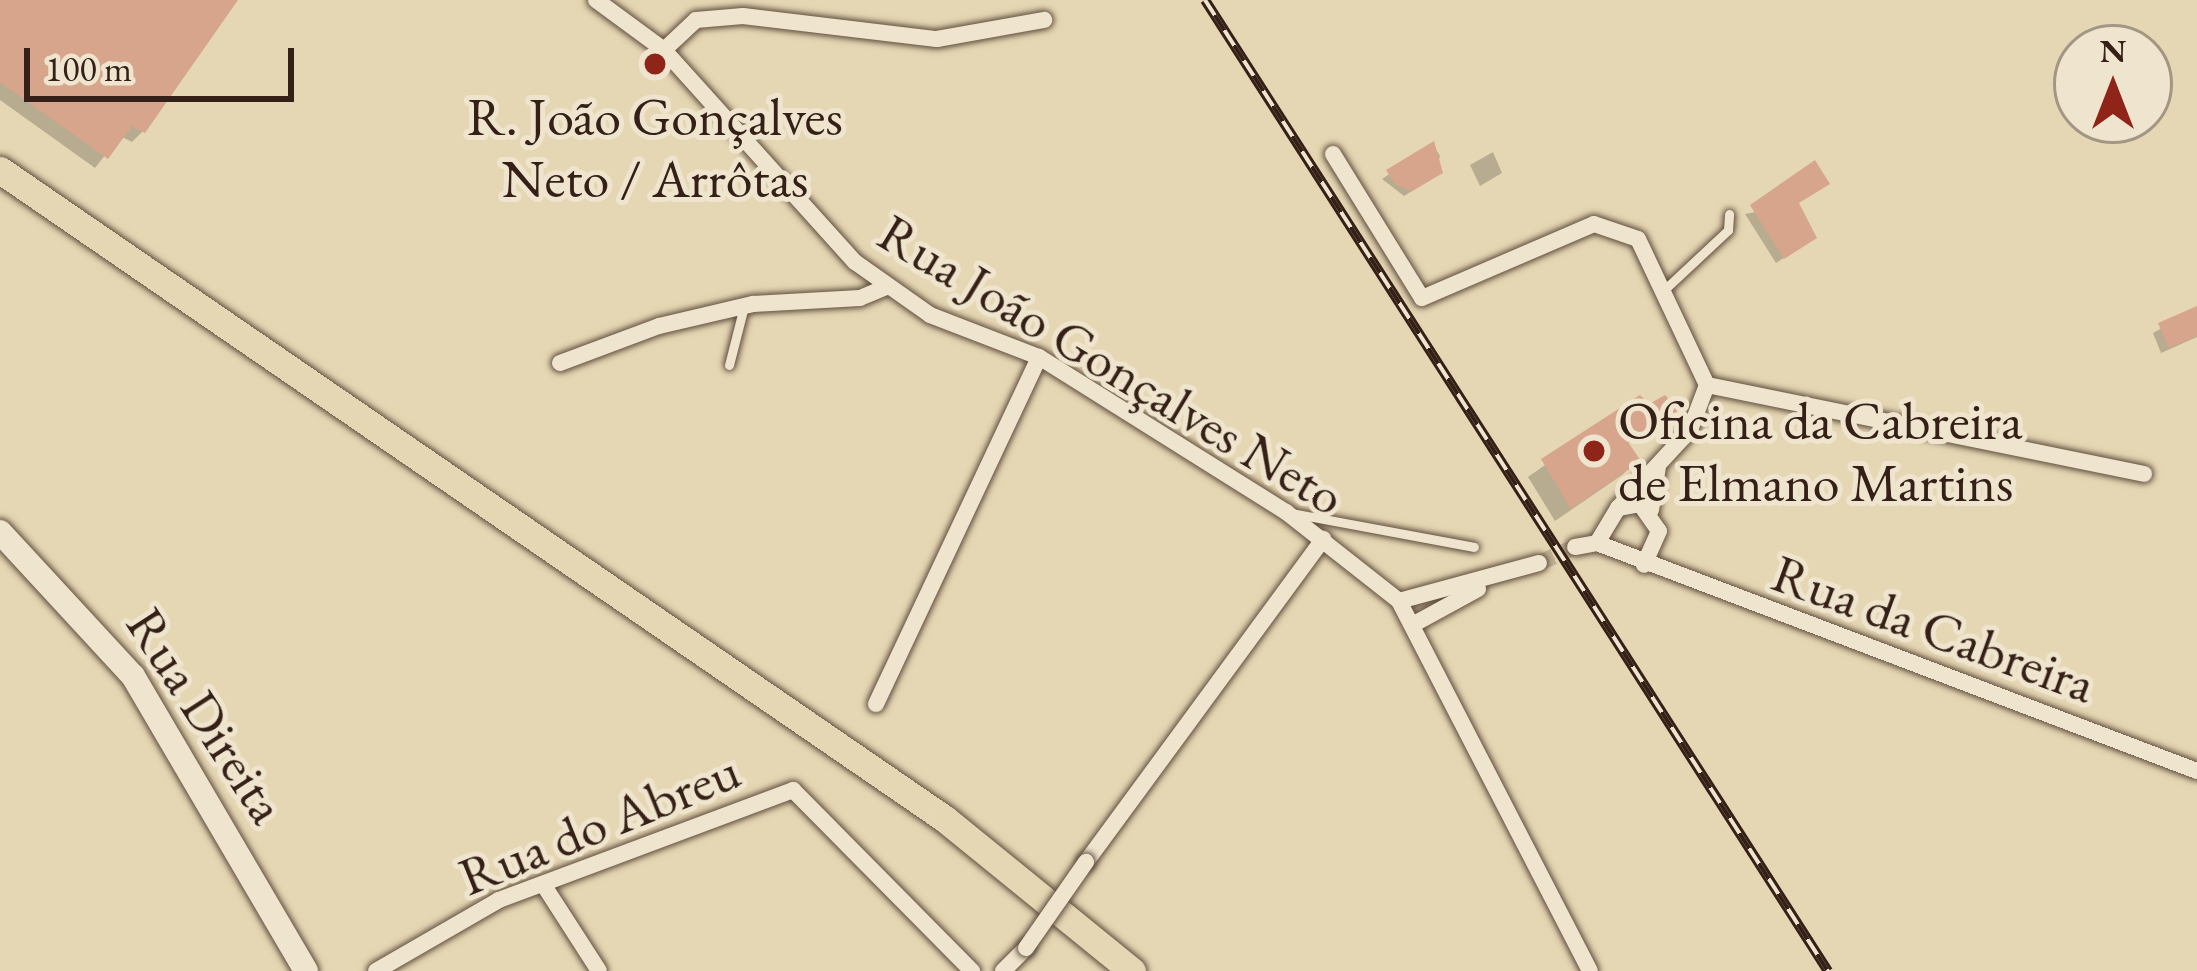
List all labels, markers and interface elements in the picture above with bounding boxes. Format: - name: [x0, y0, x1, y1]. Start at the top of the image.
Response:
- scale bar: [30, 24, 300, 98]
- north arrow: [2053, 24, 2173, 144]
- text: N: [2100, 29, 2126, 72]
- text: 100 m: [45, 45, 132, 92]
- marker: R. João Gonçalves Neto / Arrôtas: [642, 51, 668, 77]
- place label: R. João Gonçalves Neto / Arrôtas: [467, 84, 843, 210]
- street label: Rua João Gonçalves Neto: [867, 199, 1357, 529]
- place label: Oficina da Cabreira de Elmano Martins: [1618, 388, 2023, 514]
- marker: Oficina da Cabreira de Elmano Martins: [1581, 438, 1607, 464]
- street label: Rua da Cabreira: [1764, 540, 2104, 716]
- street label: Rua Direita: [113, 595, 301, 835]
- street label: Rua do Abreu: [449, 737, 749, 909]

